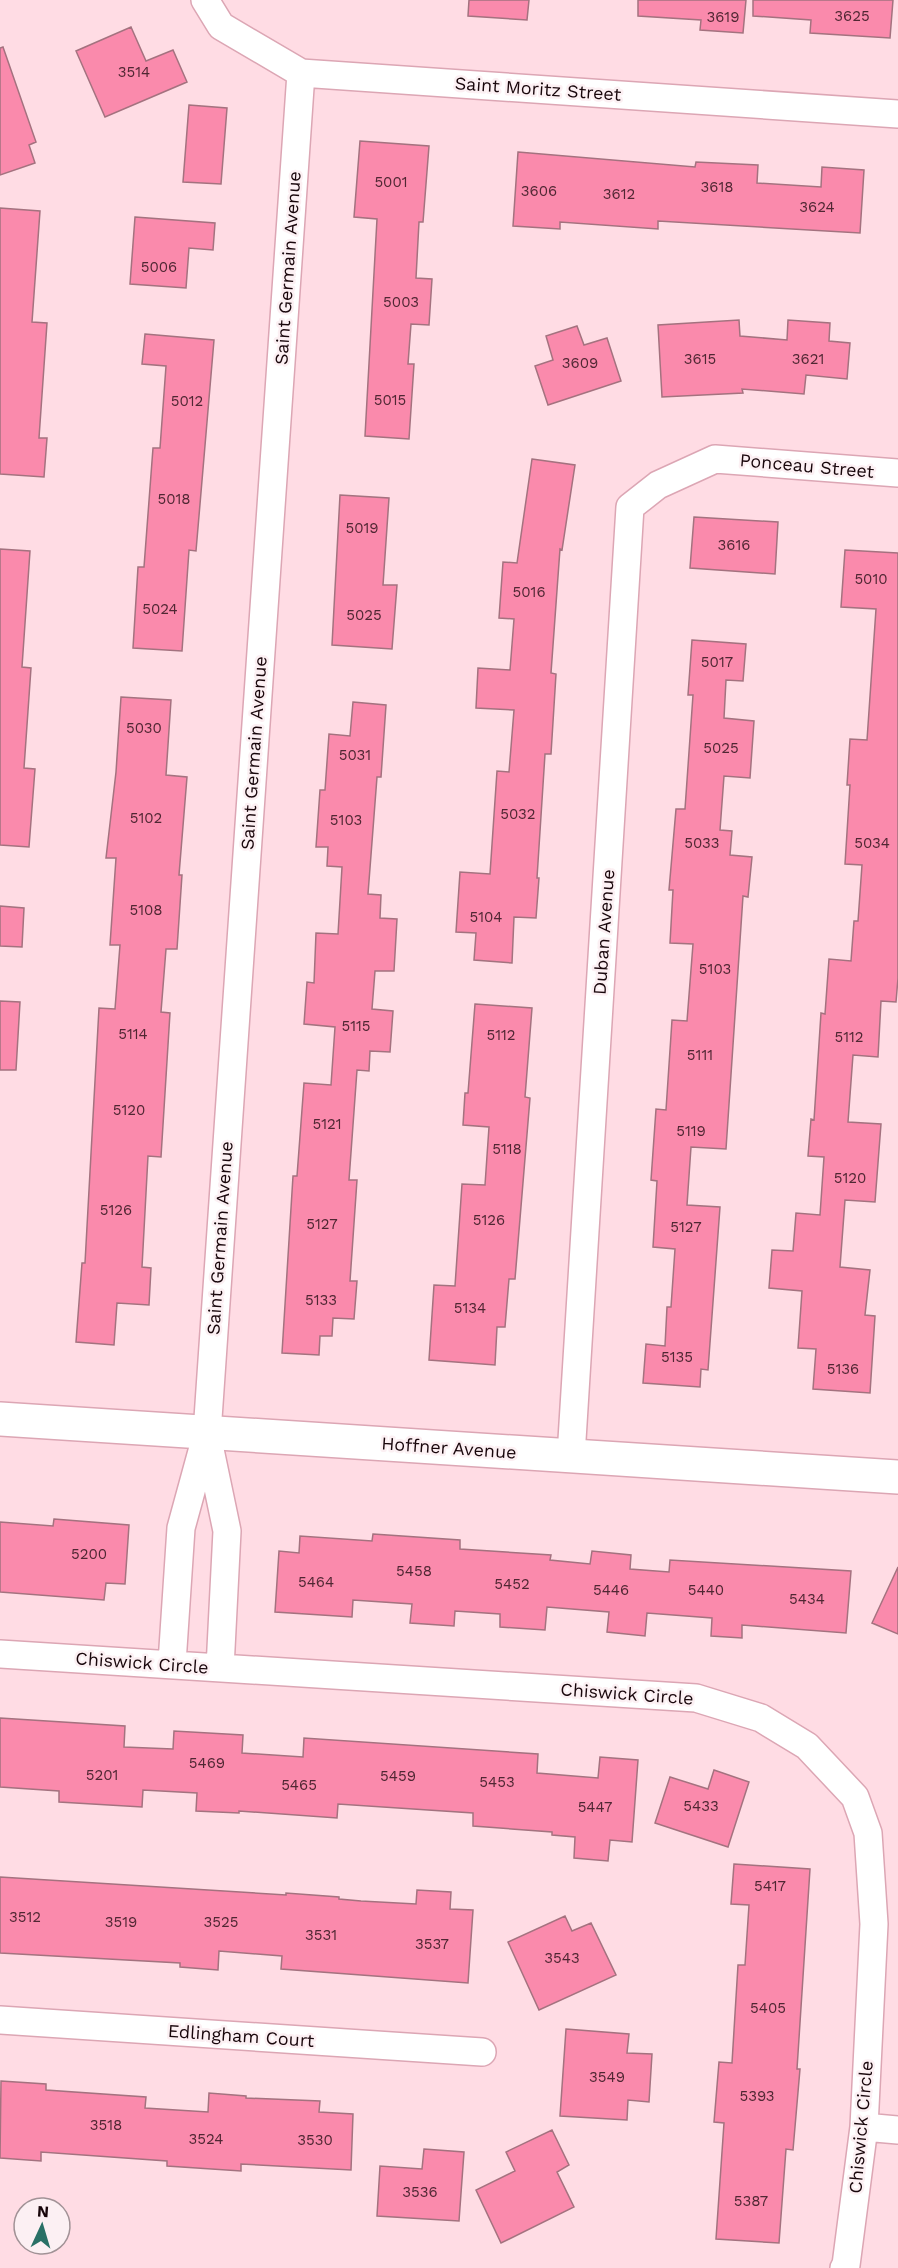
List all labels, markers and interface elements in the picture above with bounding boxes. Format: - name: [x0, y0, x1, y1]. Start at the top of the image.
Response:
- house number: 3625: [834, 7, 870, 25]
- house number: 3619: [707, 8, 739, 26]
- house number: 3514: [118, 63, 150, 81]
- street label: Saint Moritz Street: [454, 72, 622, 105]
- street label: Saint Germain Avenue: [270, 170, 305, 366]
- house number: 5001: [374, 173, 408, 191]
- house number: 3618: [701, 178, 733, 196]
- house number: 3606: [521, 182, 557, 200]
- house number: 3612: [603, 185, 635, 203]
- house number: 3624: [799, 198, 835, 216]
- house number: 5006: [141, 258, 177, 276]
- house number: 5003: [383, 293, 419, 311]
- house number: 3615: [684, 350, 716, 368]
- house number: 3621: [792, 350, 824, 368]
- house number: 3609: [562, 354, 598, 372]
- house number: 5015: [374, 391, 406, 409]
- house number: 5012: [171, 392, 203, 410]
- street label: Ponceau Street: [739, 449, 876, 482]
- house number: 5018: [157, 490, 191, 508]
- house number: 5019: [345, 519, 379, 537]
- house number: 3616: [718, 536, 750, 554]
- house number: 5010: [854, 570, 888, 588]
- house number: 5016: [512, 583, 546, 601]
- house number: 5024: [142, 600, 178, 618]
- house number: 5025: [346, 606, 382, 624]
- house number: 5017: [701, 653, 733, 671]
- street label: Saint Germain Avenue: [236, 655, 271, 851]
- house number: 5030: [126, 719, 162, 737]
- house number: 5025: [703, 739, 739, 757]
- house number: 5031: [339, 746, 371, 764]
- house number: 5032: [500, 805, 536, 823]
- house number: 5102: [130, 809, 162, 827]
- house number: 5103: [330, 811, 362, 829]
- house number: 5033: [684, 834, 720, 852]
- house number: 5034: [854, 834, 890, 852]
- street label: Duban Avenue: [589, 868, 618, 995]
- house number: 5108: [129, 901, 163, 919]
- house number: 5104: [469, 908, 503, 926]
- house number: 5103: [699, 960, 731, 978]
- house number: 5115: [341, 1017, 371, 1035]
- house number: 5114: [118, 1025, 148, 1043]
- house number: 5112: [486, 1026, 516, 1044]
- house number: 5112: [834, 1028, 864, 1046]
- house number: 5111: [687, 1046, 713, 1064]
- house number: 5120: [113, 1101, 145, 1119]
- house number: 5121: [312, 1115, 342, 1133]
- house number: 5119: [676, 1122, 706, 1140]
- street label: Saint Germain Avenue: [202, 1140, 237, 1336]
- house number: 5118: [492, 1140, 522, 1158]
- house number: 5120: [834, 1169, 866, 1187]
- house number: 5126: [100, 1201, 132, 1219]
- house number: 5126: [473, 1211, 505, 1229]
- house number: 5127: [306, 1215, 338, 1233]
- house number: 5127: [670, 1218, 702, 1236]
- house number: 5133: [305, 1291, 337, 1309]
- house number: 5134: [454, 1299, 486, 1317]
- house number: 5135: [661, 1348, 693, 1366]
- house number: 5136: [827, 1360, 859, 1378]
- street label: Hoffner Avenue: [381, 1432, 517, 1463]
- house number: 5200: [71, 1545, 107, 1563]
- house number: 5458: [396, 1562, 432, 1580]
- house number: 5464: [298, 1573, 334, 1591]
- house number: 5452: [494, 1575, 530, 1593]
- house number: 5446: [593, 1581, 629, 1599]
- house number: 5440: [688, 1581, 724, 1599]
- house number: 5434: [789, 1590, 825, 1608]
- street label: Chiswick Circle: [75, 1647, 209, 1678]
- street label: Chiswick Circle: [560, 1678, 694, 1709]
- house number: 5469: [189, 1754, 225, 1772]
- house number: 5201: [86, 1766, 118, 1784]
- house number: 5459: [380, 1767, 416, 1785]
- house number: 5453: [479, 1773, 515, 1791]
- house number: 5465: [281, 1776, 317, 1794]
- house number: 5433: [683, 1797, 719, 1815]
- house number: 5447: [578, 1798, 612, 1816]
- house number: 5417: [754, 1877, 786, 1895]
- house number: 3512: [9, 1908, 41, 1926]
- house number: 3519: [105, 1913, 137, 1931]
- house number: 3525: [204, 1913, 238, 1931]
- house number: 3531: [305, 1926, 337, 1944]
- house number: 3537: [415, 1935, 449, 1953]
- house number: 3543: [544, 1949, 580, 1967]
- house number: 5405: [750, 1999, 786, 2017]
- street label: Edlingham Court: [167, 2020, 315, 2051]
- street label: Chiswick Circle: [844, 2060, 877, 2194]
- house number: 3549: [589, 2068, 625, 2086]
- house number: 5393: [739, 2087, 775, 2105]
- house number: 3518: [90, 2116, 122, 2134]
- house number: 3524: [189, 2130, 223, 2148]
- house number: 3530: [297, 2131, 333, 2149]
- house number: 3536: [402, 2183, 438, 2201]
- house number: 5387: [734, 2192, 768, 2210]
- north arrow: [12, 2196, 72, 2256]
- text: N: [36, 2202, 50, 2221]

